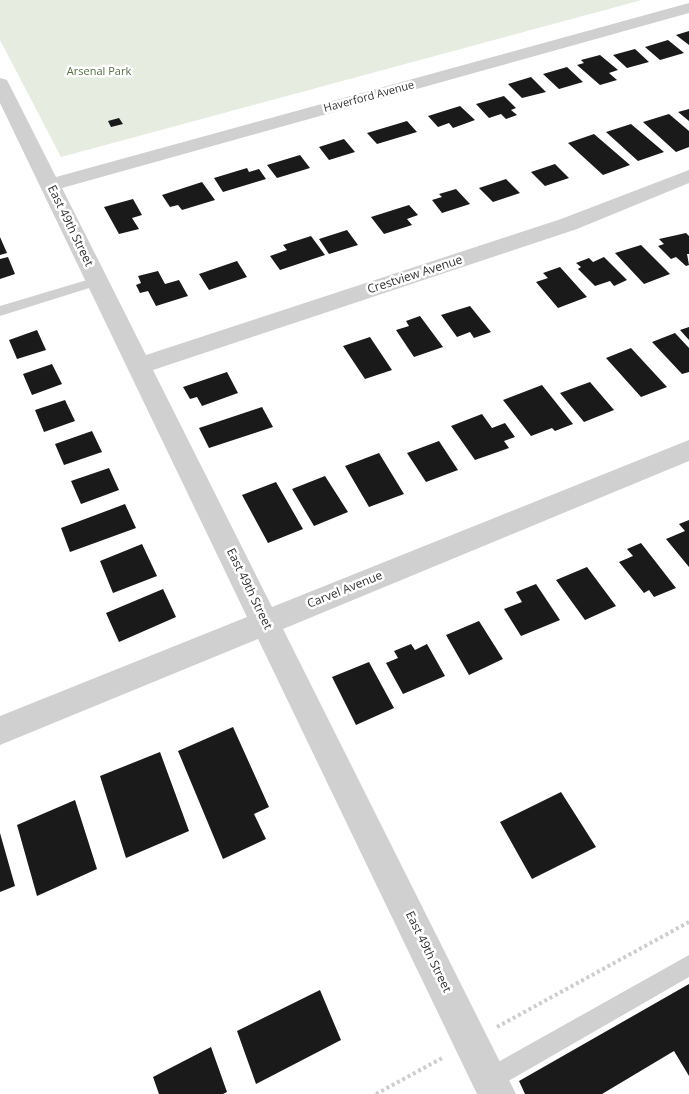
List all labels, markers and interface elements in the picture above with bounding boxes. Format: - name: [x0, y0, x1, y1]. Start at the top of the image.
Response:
- park label: Arsenal Park: [67, 65, 131, 79]
- street label: Haverford Avenue: [322, 79, 416, 115]
- street label: East 49th Street: [44, 183, 96, 269]
- street label: Crestview Avenue: [366, 253, 464, 297]
- street label: East 49th Street: [223, 546, 275, 632]
- street label: Carvel Avenue: [305, 568, 385, 612]
- street label: East 49th Street: [402, 909, 454, 995]

